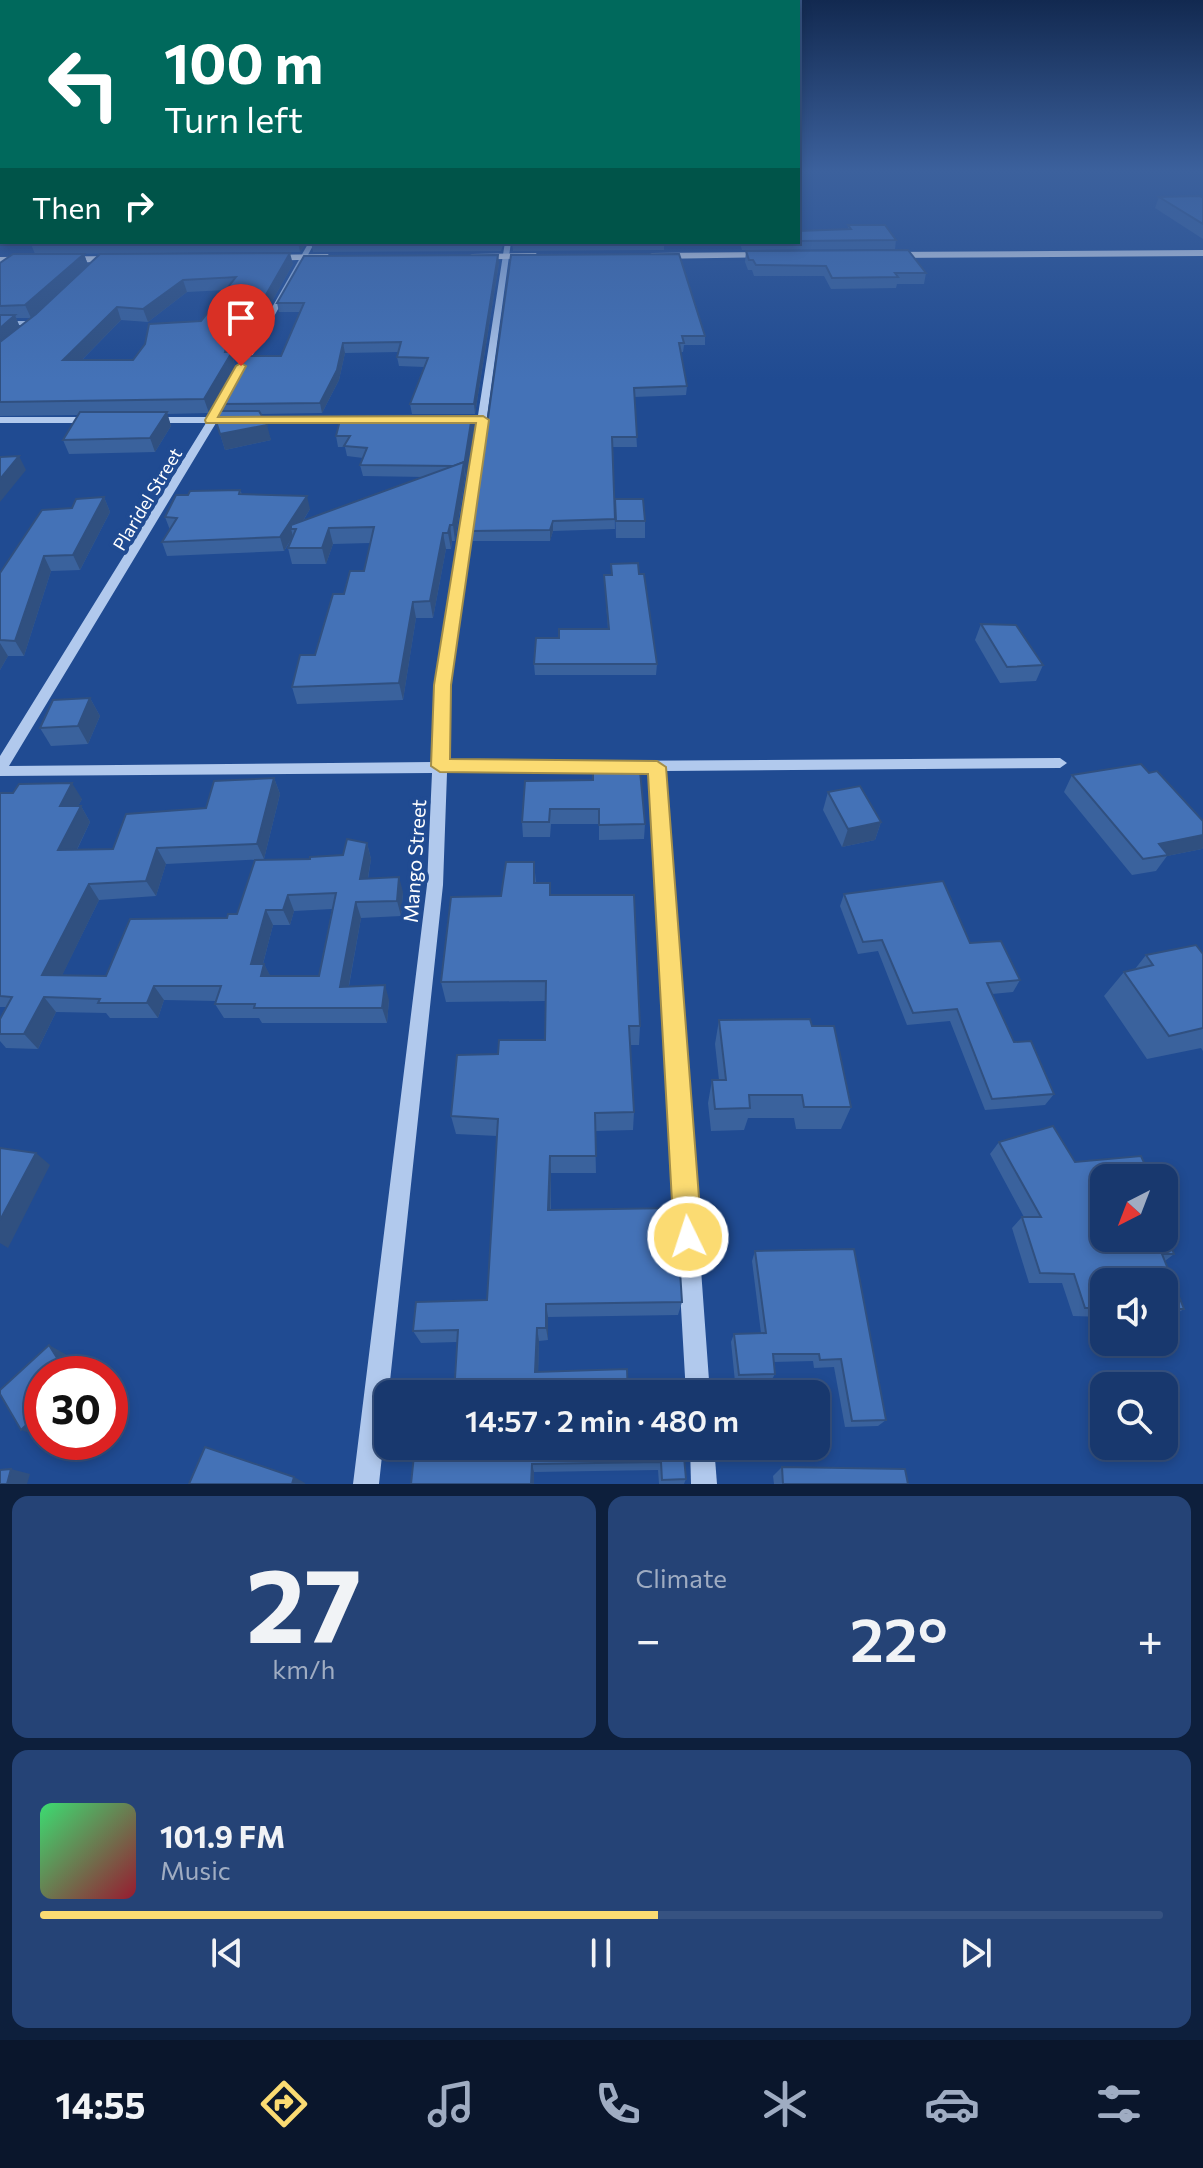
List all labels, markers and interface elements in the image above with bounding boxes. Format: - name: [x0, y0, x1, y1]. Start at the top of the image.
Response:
- text: 100 m: [164, 27, 323, 96]
- icon: left: [32, 32, 136, 136]
- text: Turn left: [164, 96, 303, 140]
- icon: right: [117, 184, 161, 228]
- text: Then: [32, 188, 101, 225]
- pin: [207, 284, 275, 366]
- icon: arrive: [219, 296, 263, 340]
- street label: Plaridel Street: [108, 444, 186, 554]
- street label: Mango Street: [398, 798, 430, 924]
- north arrow: [1090, 1164, 1178, 1252]
- map controls: [1090, 1164, 1178, 1460]
- position arrow: [646, 1195, 730, 1279]
- button: sound: [1090, 1268, 1178, 1356]
- speed limit sign: 30: [24, 1356, 128, 1460]
- button: search: [1090, 1372, 1178, 1460]
- text: 14:57 · 2 min · 480 m: [465, 1401, 739, 1438]
- text: 27: [246, 1537, 362, 1664]
- text: Climate: [636, 1562, 727, 1593]
- text: 22°: [850, 1601, 948, 1674]
- text: −: [636, 1611, 661, 1665]
- text: +: [1137, 1611, 1163, 1665]
- text: km/h: [272, 1653, 335, 1684]
- text: 101.9 FM: [160, 1817, 285, 1854]
- text: Music: [160, 1854, 231, 1885]
- icon: previous: [205, 1931, 249, 1975]
- icon: pause: [579, 1931, 623, 1975]
- icon: next: [954, 1931, 998, 1975]
- icon: directions: [256, 2076, 312, 2132]
- icon: music: [423, 2076, 479, 2132]
- icon: phone: [590, 2076, 646, 2132]
- icon: climate: [757, 2076, 813, 2132]
- icon: car: [924, 2076, 980, 2132]
- icon: filters: [1091, 2076, 1147, 2132]
- text: 14:55: [56, 2082, 145, 2126]

